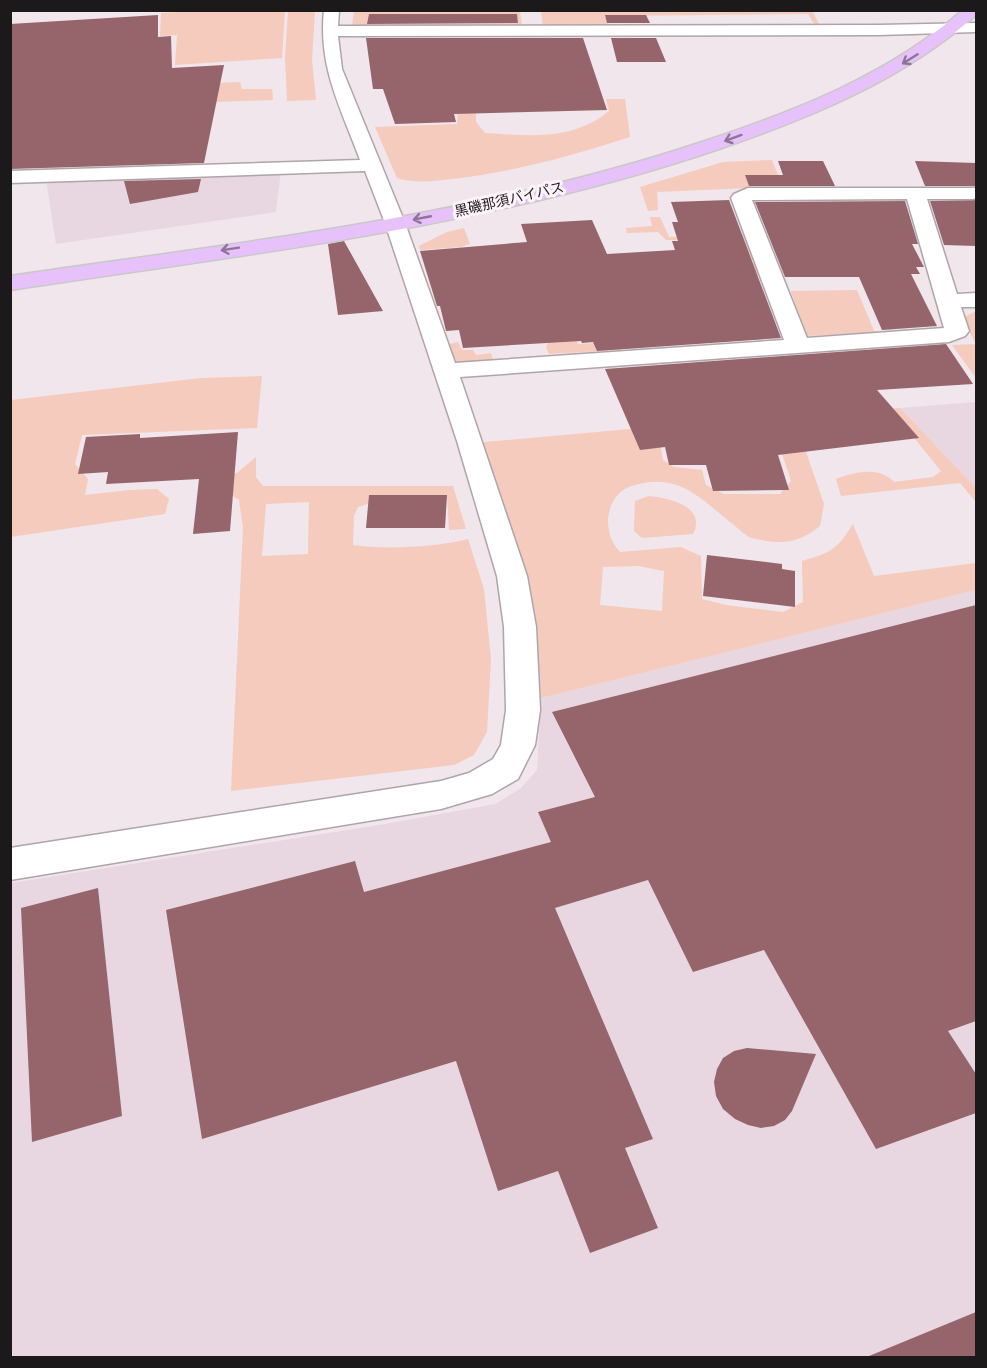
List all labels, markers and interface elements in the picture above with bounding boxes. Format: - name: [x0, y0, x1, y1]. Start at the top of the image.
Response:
- one-way arrow: [902, 53, 919, 65]
- one-way arrow: [724, 134, 743, 145]
- street label: 黒磯那須バイパス: [452, 177, 566, 221]
- one-way arrow: [413, 213, 432, 224]
- one-way arrow: [220, 244, 240, 255]

